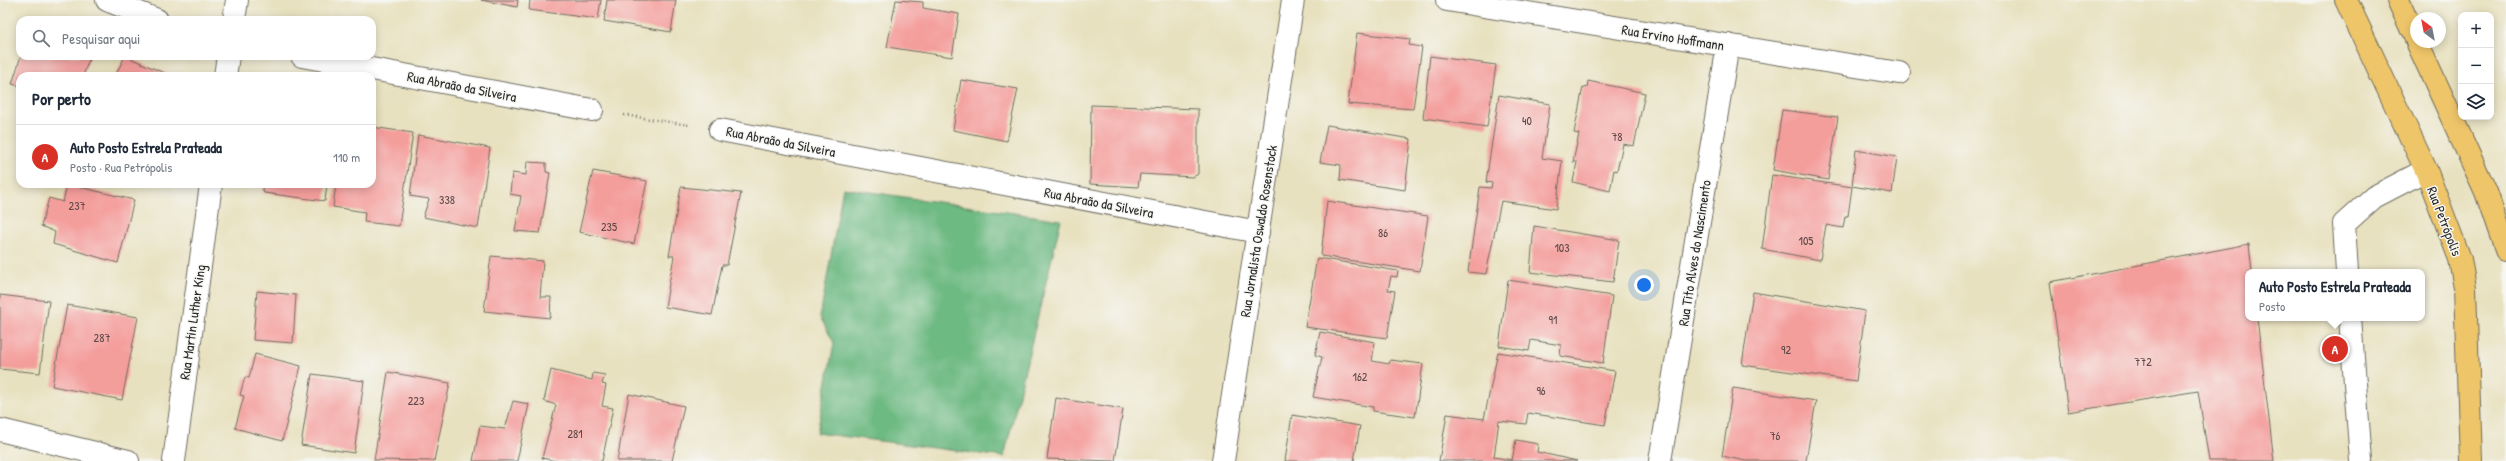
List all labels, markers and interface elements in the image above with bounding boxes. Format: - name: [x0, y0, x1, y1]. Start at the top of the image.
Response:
- north arrow: [2410, 12, 2446, 48]
- map controls: [2458, 12, 2494, 120]
- button: +: [2458, 12, 2494, 48]
- search box: [16, 16, 376, 60]
- street label: Rua Ervino Hoffmann: [1620, 20, 1726, 54]
- icon: search: [30, 27, 52, 49]
- text: Pesquisar aqui: [62, 28, 140, 49]
- button: −: [2458, 48, 2494, 84]
- street label: Rua Abraão da Silveira: [406, 66, 519, 106]
- button: layers: [2458, 84, 2494, 120]
- text: Por perto: [32, 87, 91, 110]
- house number: 40: [1522, 112, 1532, 129]
- street label: Rua Abraão da Silveira: [725, 121, 838, 161]
- house number: 78: [1611, 128, 1623, 145]
- text: Auto Posto Estrela Prateada: [70, 137, 222, 158]
- street label: Rua Jornalista Oswaldo Rosenstock: [1235, 143, 1281, 318]
- text: A: [42, 148, 48, 166]
- text: 110 m: [333, 148, 360, 166]
- text: Posto · Rua Petrópolis: [70, 158, 172, 176]
- street label: Rua Tito Alves do Nascimento: [1673, 178, 1715, 327]
- street label: Rua Abraão da Silveira: [1043, 182, 1156, 222]
- street label: Rua Petrópolis: [2422, 184, 2467, 259]
- house number: 338: [439, 191, 455, 208]
- house number: 237: [69, 197, 86, 214]
- house number: 235: [601, 218, 617, 235]
- house number: 86: [1378, 224, 1388, 241]
- house number: 105: [1799, 232, 1813, 249]
- house number: 103: [1554, 239, 1570, 256]
- street label: Rua Martin Luther King: [175, 263, 210, 381]
- popup: [2245, 269, 2425, 321]
- your location: [1634, 275, 1654, 295]
- text: Auto Posto Estrela Prateada: [2259, 276, 2411, 297]
- text: Posto: [2259, 297, 2285, 315]
- house number: 91: [1549, 311, 1557, 328]
- house number: 287: [94, 329, 110, 346]
- pin: A: [2322, 334, 2348, 364]
- house number: 92: [1781, 341, 1791, 358]
- house number: 772: [2134, 353, 2152, 370]
- house number: 162: [1353, 368, 1368, 385]
- house number: 96: [1536, 382, 1546, 399]
- house number: 223: [408, 392, 424, 409]
- house number: 281: [567, 425, 583, 442]
- house number: 76: [1770, 427, 1781, 444]

